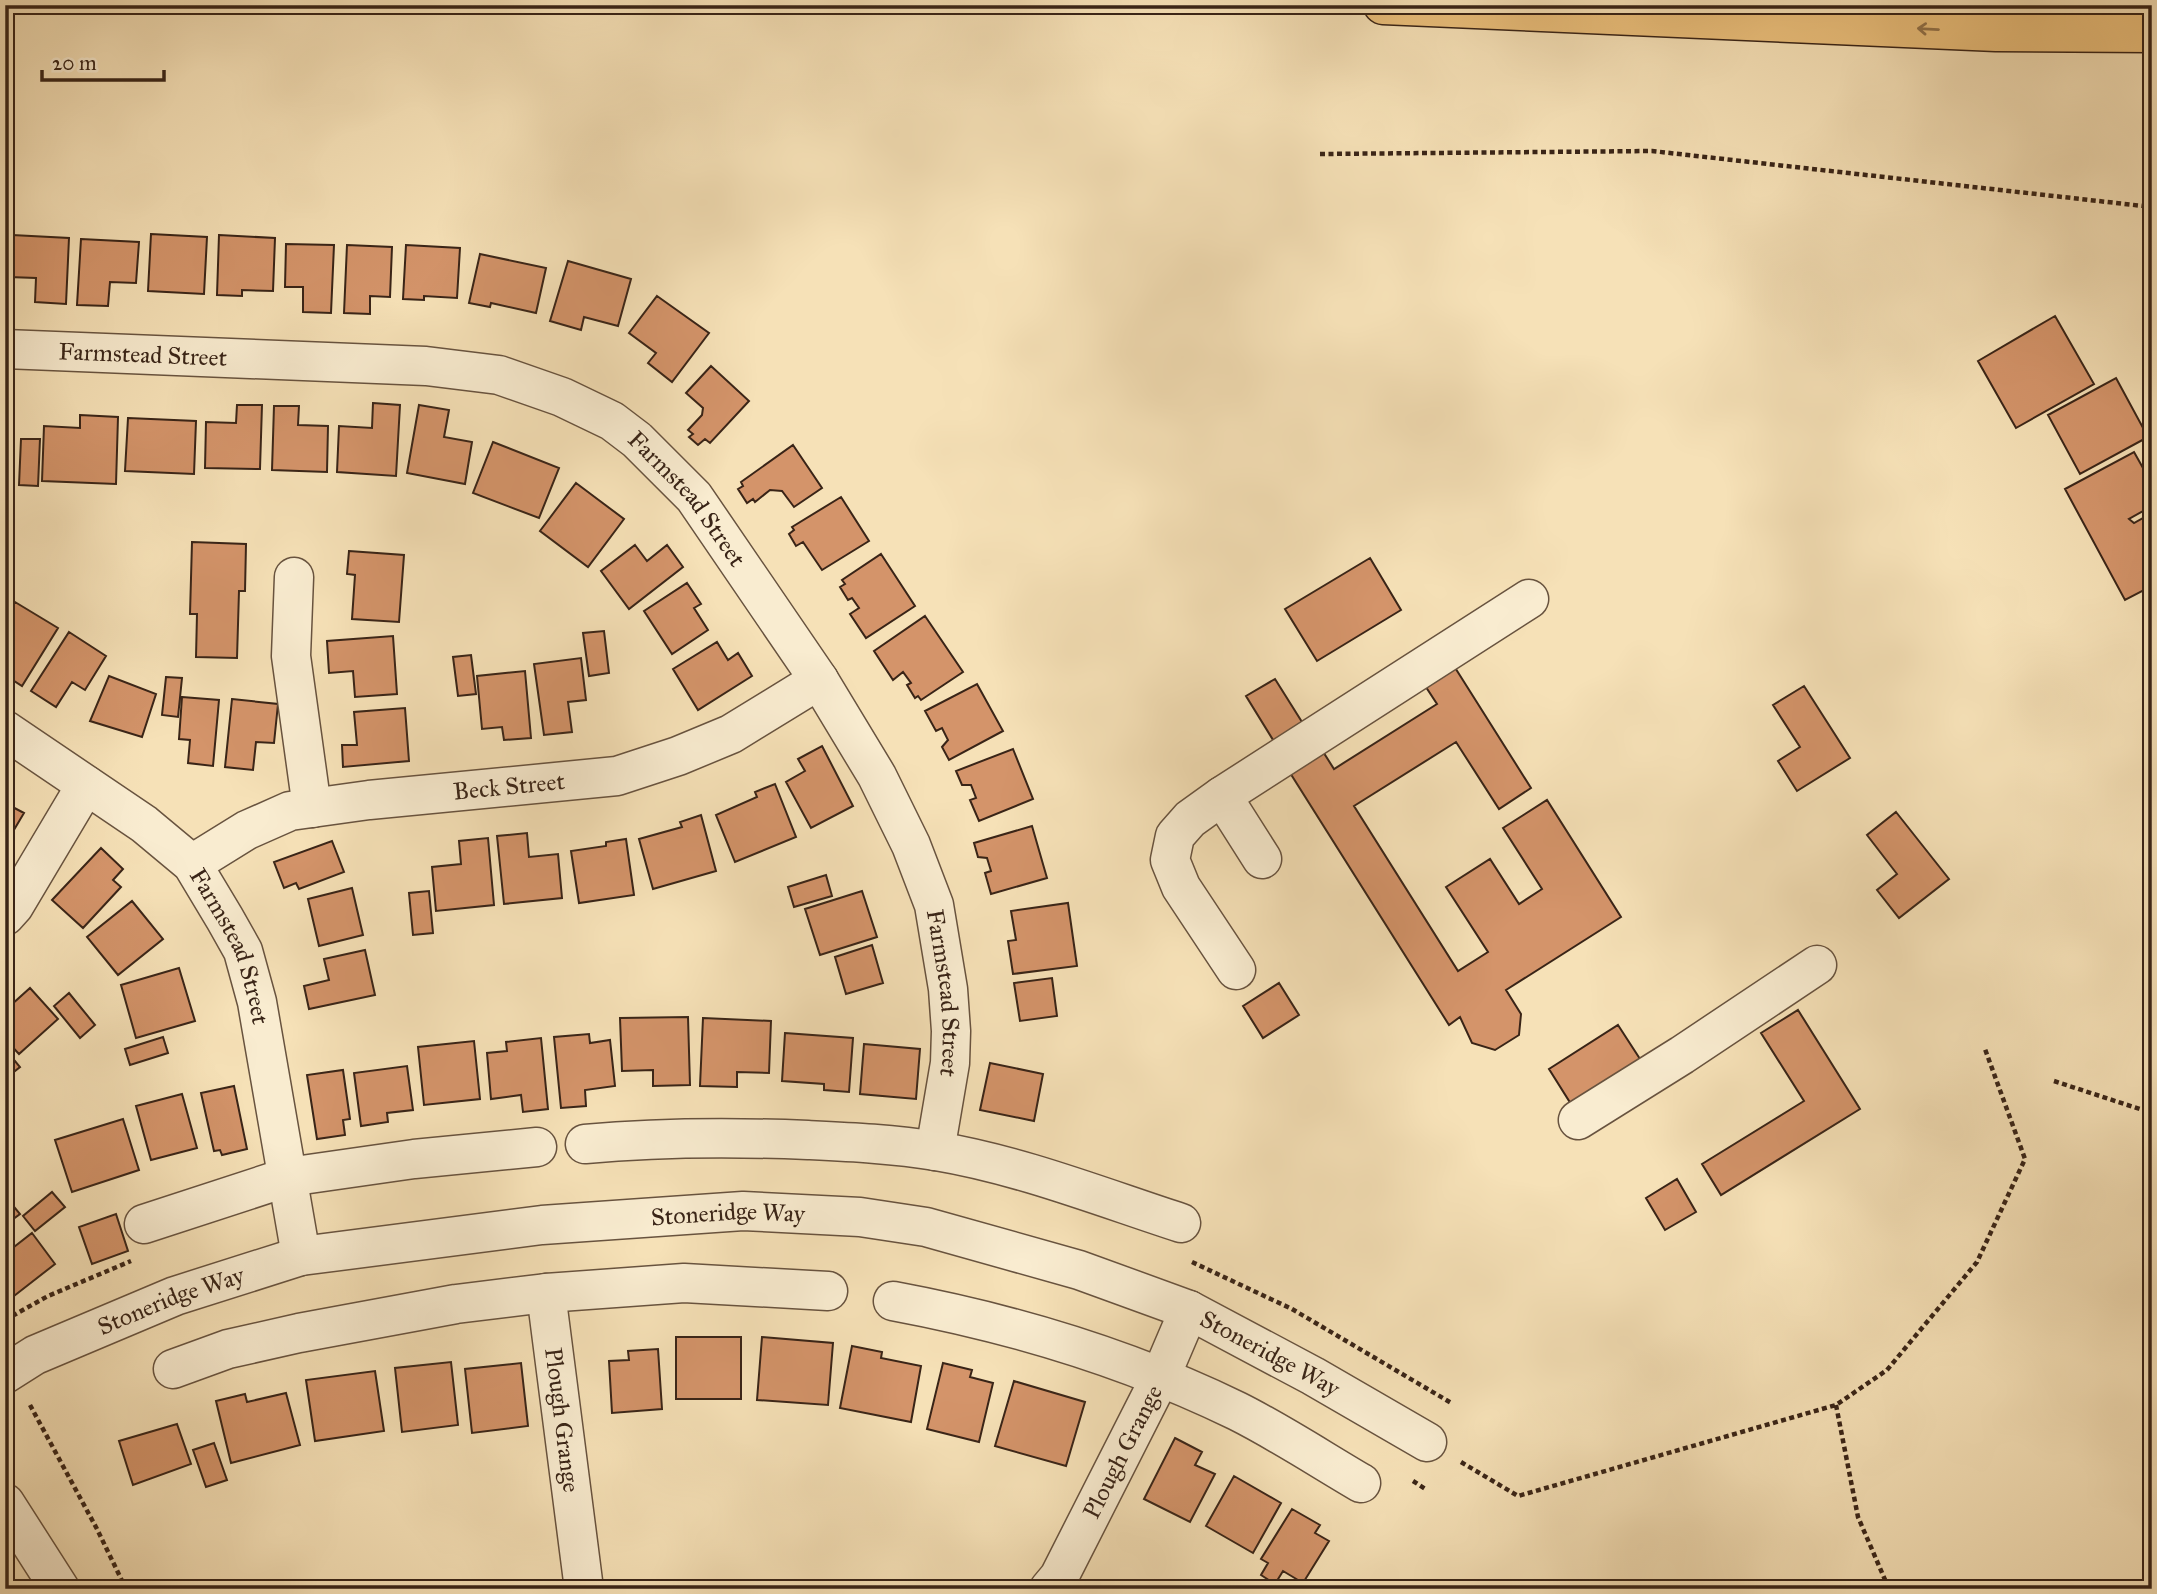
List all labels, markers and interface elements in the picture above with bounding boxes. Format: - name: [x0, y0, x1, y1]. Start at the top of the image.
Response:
- one-way arrow: [1917, 22, 1940, 35]
- scale bar: [42, 38, 164, 82]
- text: 20 m: [52, 50, 97, 76]
- street label: Farmstead Street: [58, 336, 228, 373]
- street label: Farmstead Street: [622, 425, 753, 573]
- street label: Beck Street: [452, 766, 567, 807]
- street label: Farmstead Street: [183, 863, 276, 1027]
- street label: Farmstead Street: [920, 907, 966, 1080]
- street label: Stoneridge Way: [650, 1196, 806, 1232]
- street label: Stoneridge Way: [93, 1260, 249, 1342]
- street label: Stoneridge Way: [1195, 1304, 1346, 1404]
- street label: Plough Grange: [538, 1346, 586, 1494]
- street label: Plough Grange: [1076, 1380, 1169, 1524]

